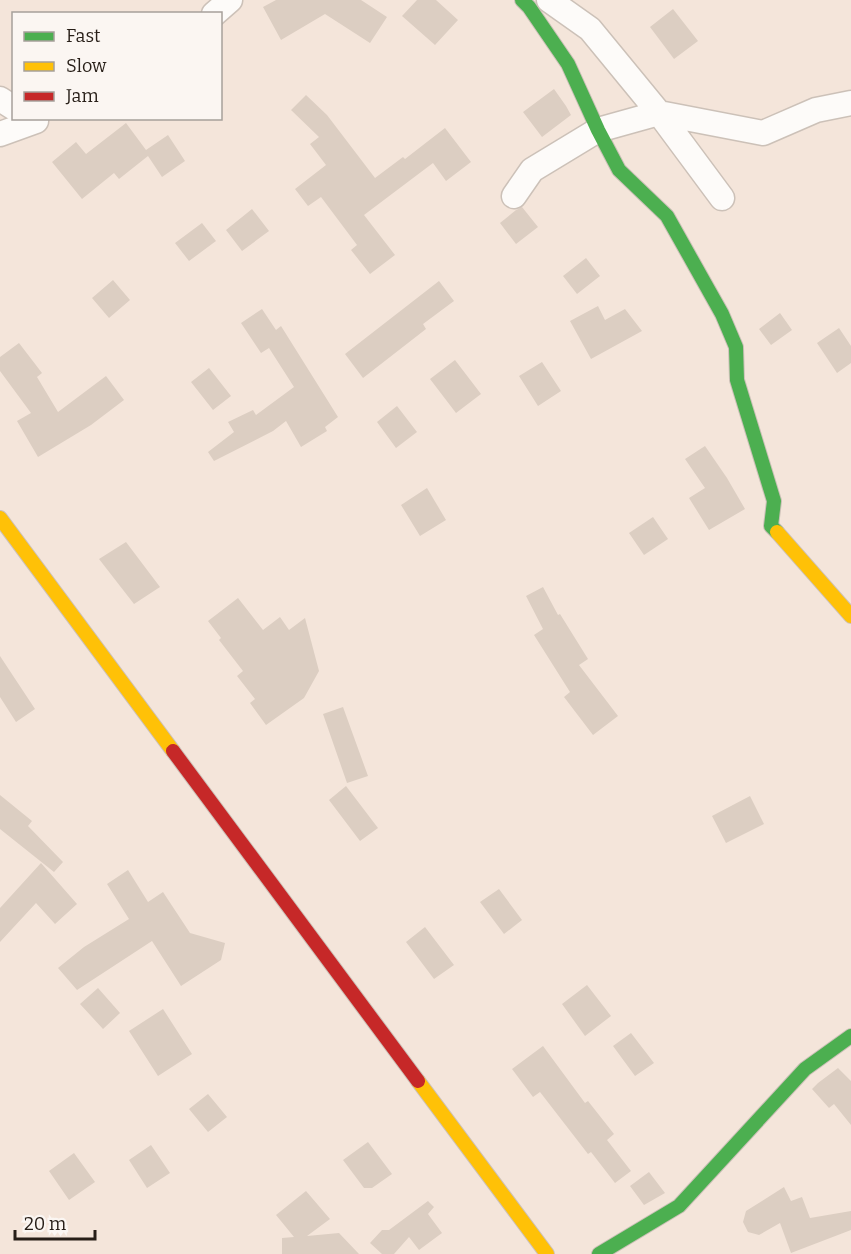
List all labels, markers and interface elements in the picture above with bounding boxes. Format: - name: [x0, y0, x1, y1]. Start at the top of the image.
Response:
- legend: [12, 12, 222, 120]
- text: Fast: [66, 25, 101, 47]
- text: Slow: [66, 55, 107, 77]
- text: Jam: [65, 85, 99, 107]
- scale bar: [15, 1203, 94, 1241]
- text: 20 m: [24, 1213, 66, 1235]

